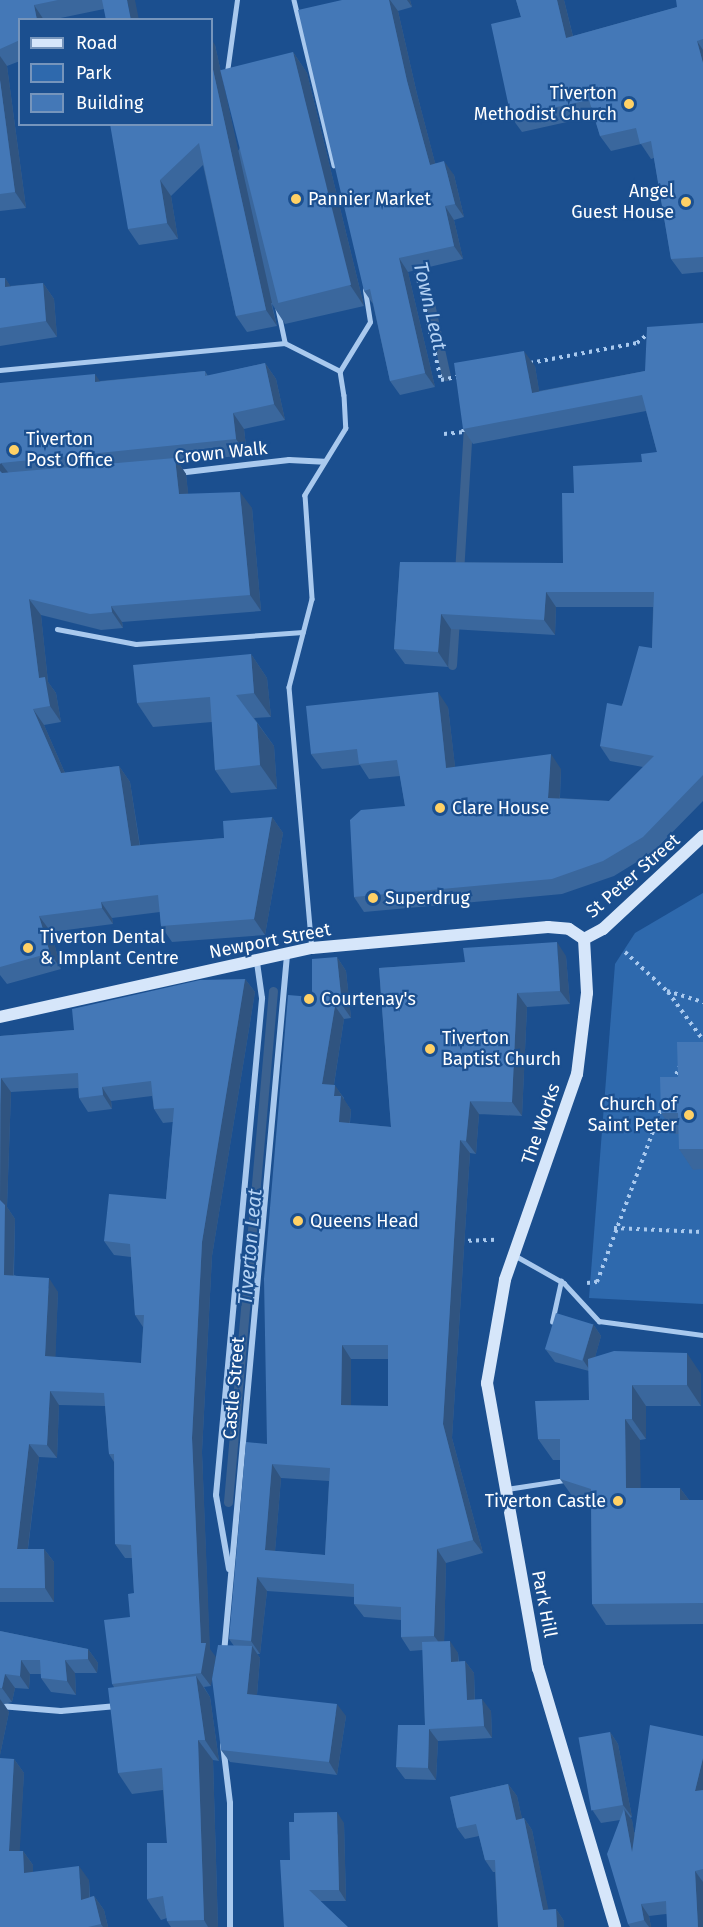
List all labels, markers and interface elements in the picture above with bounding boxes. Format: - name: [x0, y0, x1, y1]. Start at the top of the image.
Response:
- legend: [18, 18, 213, 126]
- text: Road: [76, 32, 118, 54]
- text: Park: [76, 62, 111, 84]
- place label: Tiverton Methodist Church: [474, 83, 617, 125]
- text: Building: [76, 92, 143, 114]
- marker: Tiverton Methodist Church: [622, 97, 636, 111]
- place label: Angel Guest House: [571, 181, 674, 224]
- place label: Pannier Market: [308, 188, 431, 210]
- marker: Pannier Market: [289, 192, 303, 206]
- marker: Angel Guest House: [679, 195, 693, 209]
- water label: Town Leat: [408, 260, 452, 352]
- place label: Tiverton Post Office: [26, 429, 113, 472]
- street label: Crown Walk: [173, 437, 269, 469]
- marker: Tiverton Post Office: [7, 443, 21, 457]
- place label: Clare House: [452, 797, 549, 819]
- marker: Clare House: [433, 801, 447, 815]
- street label: St Peter Street: [582, 829, 684, 923]
- place label: Superdrug: [385, 887, 470, 909]
- marker: Superdrug: [366, 891, 380, 905]
- street label: Newport Street: [207, 919, 333, 963]
- place label: Tiverton Dental & Implant Centre: [40, 927, 179, 970]
- marker: Tiverton Dental & Implant Centre: [21, 941, 35, 955]
- place label: Courtenay's: [321, 988, 416, 1010]
- marker: Courtenay's: [302, 992, 316, 1006]
- place label: Tiverton Baptist Church: [442, 1028, 561, 1070]
- marker: Tiverton Baptist Church: [423, 1042, 437, 1056]
- street label: The Works: [517, 1081, 565, 1167]
- place label: Church of Saint Peter: [588, 1094, 677, 1136]
- marker: Church of Saint Peter: [682, 1108, 696, 1122]
- water label: Tiverton Leat: [233, 1188, 267, 1306]
- place label: Queens Head: [310, 1210, 419, 1232]
- marker: Queens Head: [291, 1214, 305, 1228]
- street label: Castle Street: [219, 1336, 249, 1440]
- place label: Tiverton Castle: [485, 1490, 606, 1512]
- marker: Tiverton Castle: [611, 1494, 625, 1508]
- street label: Park Hill: [527, 1569, 561, 1639]

